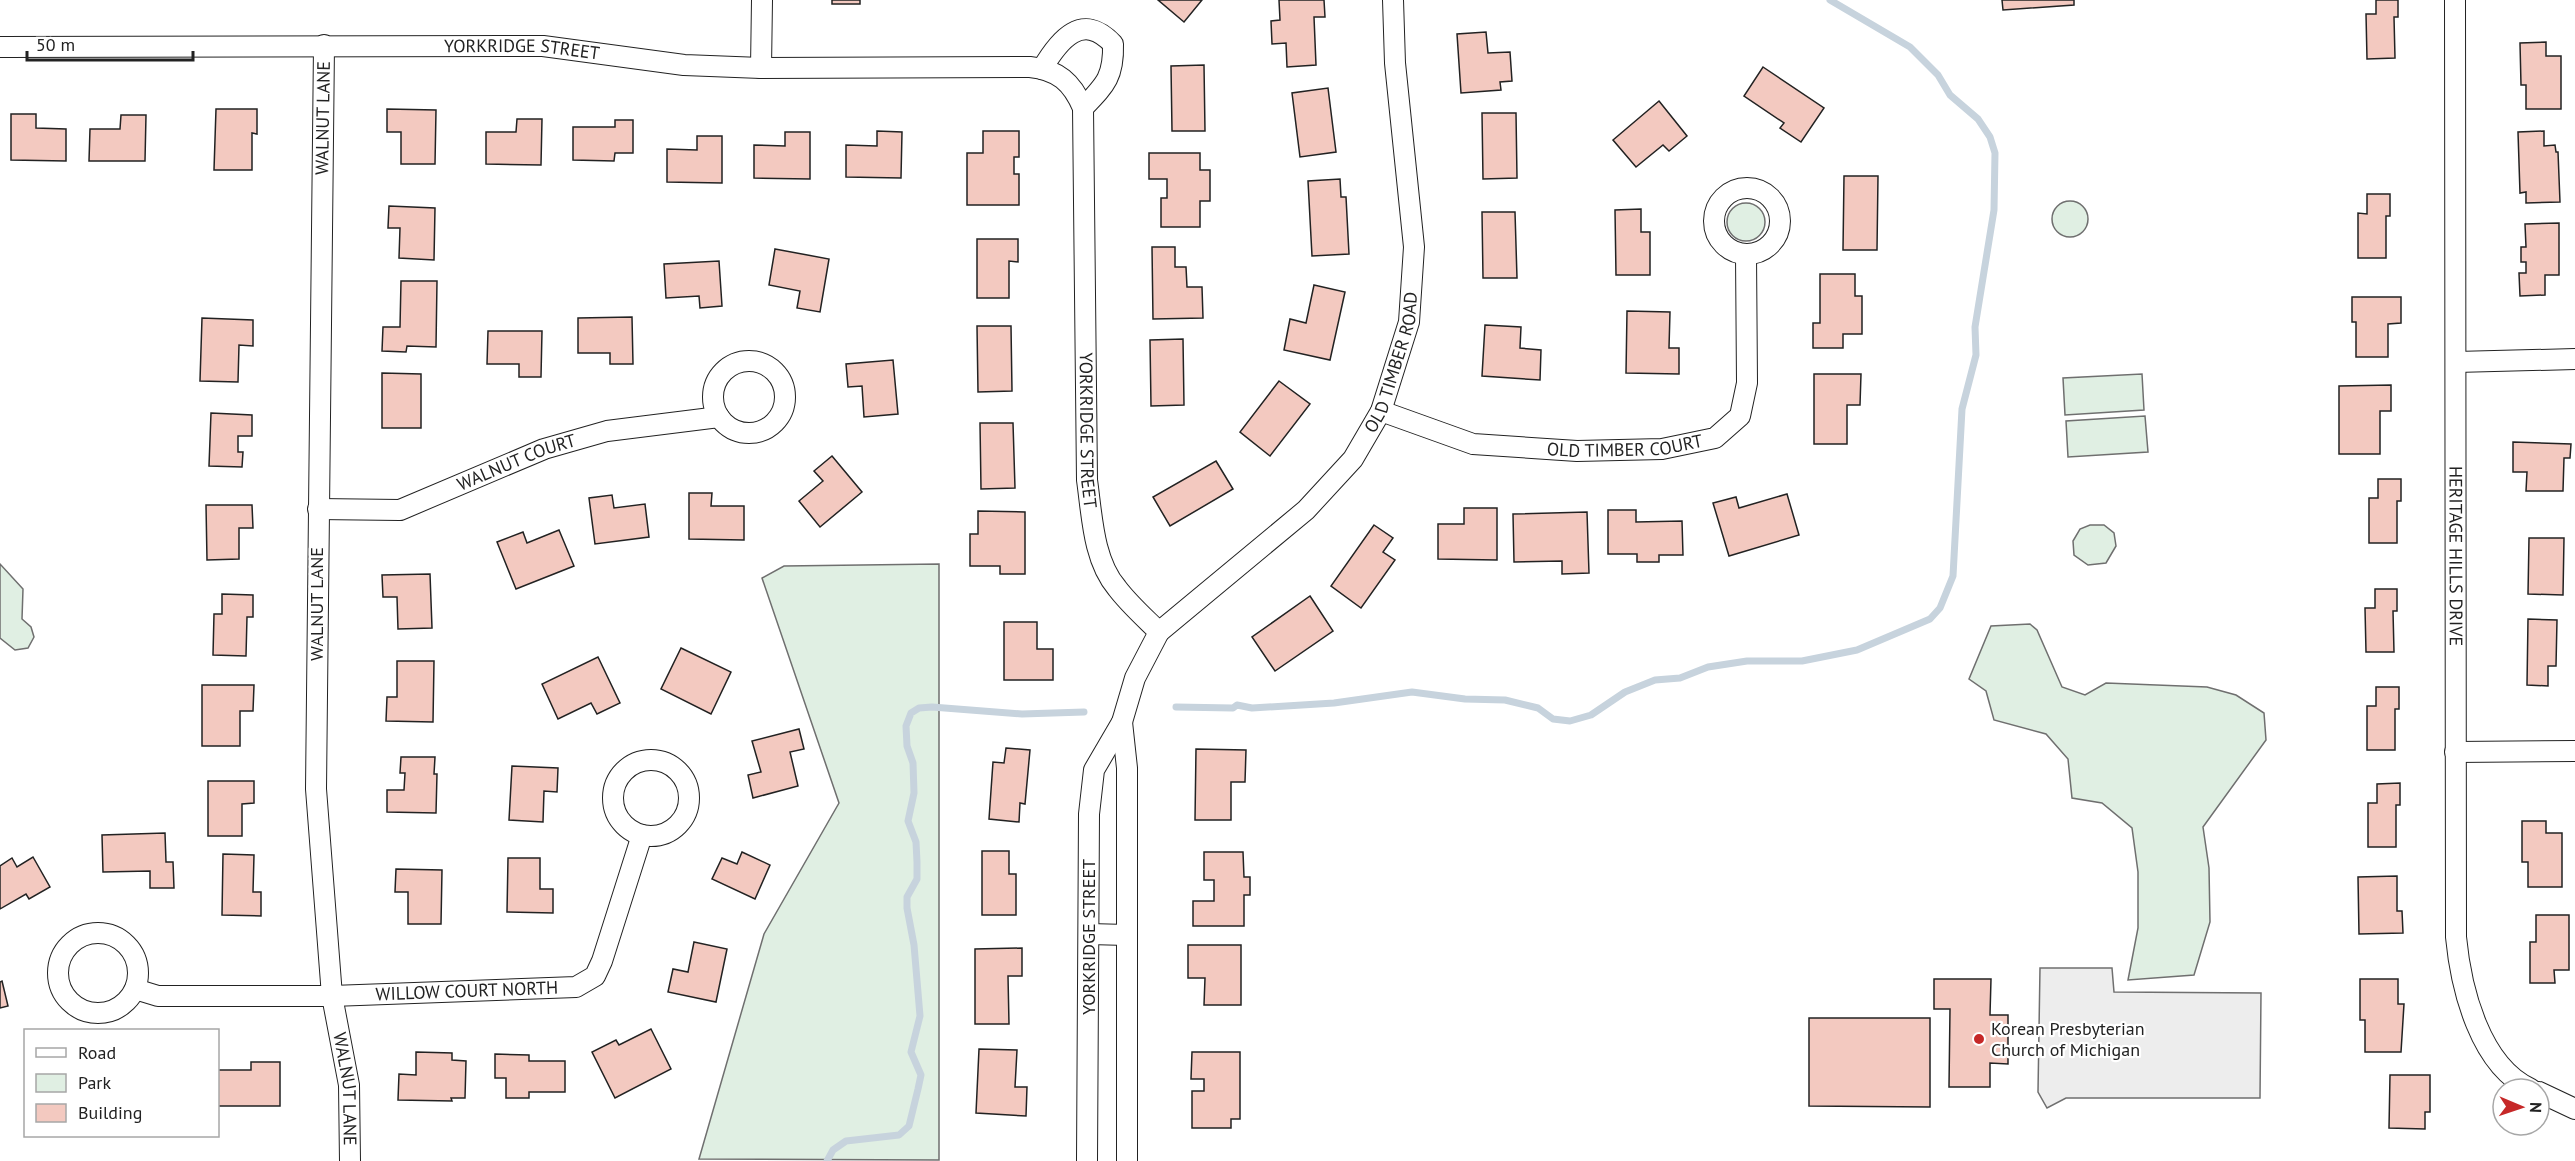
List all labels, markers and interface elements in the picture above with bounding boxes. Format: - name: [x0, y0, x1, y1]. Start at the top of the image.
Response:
- scale bar: [27, 24, 194, 62]
- text: 50 m: [36, 33, 75, 56]
- street label: YORKRIDGE STREET: [444, 34, 601, 65]
- street label: WALNUT LANE: [310, 61, 335, 175]
- street label: OLD TIMBER ROAD: [1359, 291, 1422, 437]
- street label: YORKRIDGE STREET: [1075, 352, 1102, 510]
- street label: WALNUT COURT: [453, 429, 578, 496]
- street label: OLD TIMBER COURT: [1546, 429, 1705, 462]
- street label: HERITAGE HILLS DRIVE: [2444, 466, 2468, 646]
- street label: WALNUT LANE: [305, 547, 328, 661]
- street label: YORKRIDGE STREET: [1077, 859, 1100, 1015]
- street label: WILLOW COURT NORTH: [375, 976, 559, 1005]
- place label: Korean Presbyterian Church of Michigan: [1991, 1017, 2145, 1061]
- legend: [24, 1029, 219, 1137]
- street label: WALNUT LANE: [328, 1030, 362, 1146]
- marker: Korean Presbyterian Church of Michigan: [1972, 1032, 1986, 1046]
- text: Road: [78, 1041, 116, 1064]
- text: Park: [78, 1071, 111, 1094]
- north arrow: [2491, 1077, 2551, 1137]
- text: Building: [78, 1101, 142, 1124]
- text: N: [2526, 1102, 2546, 1113]

